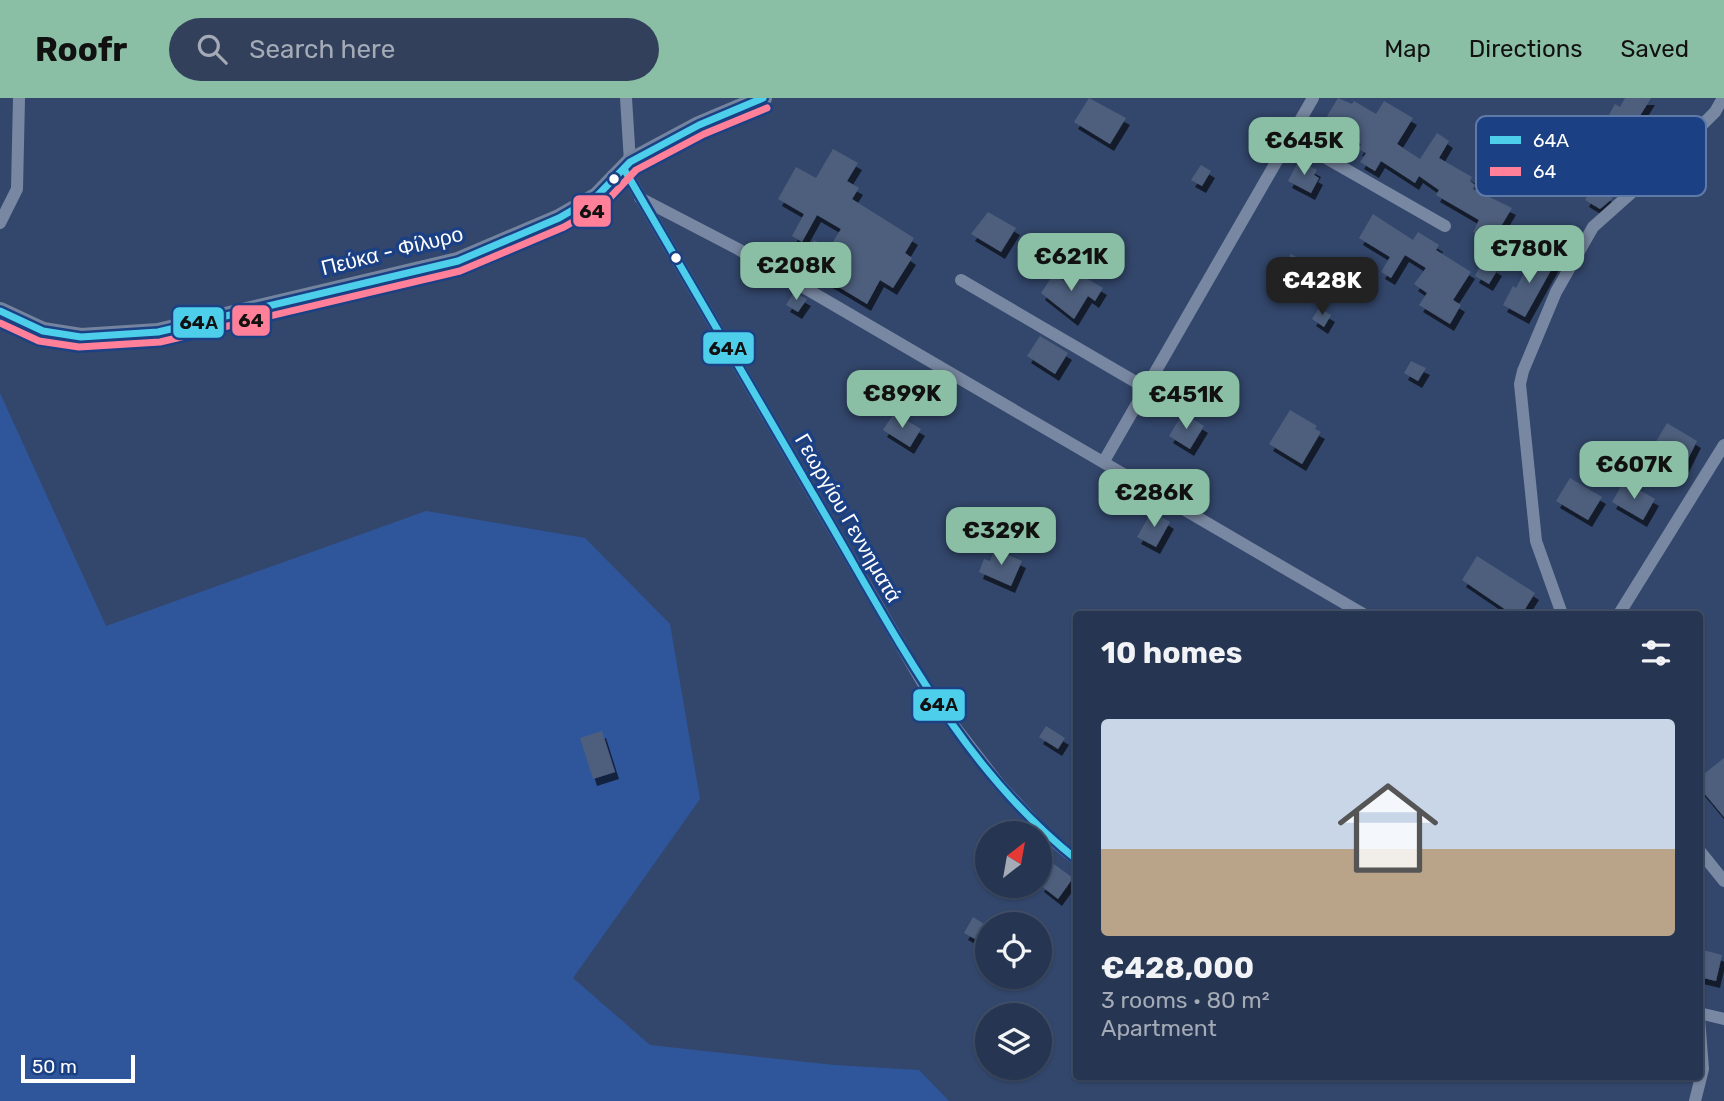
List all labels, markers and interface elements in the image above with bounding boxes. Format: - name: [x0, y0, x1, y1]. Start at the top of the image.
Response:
- search box: [169, 18, 659, 81]
- text: Roofr: [35, 30, 127, 69]
- icon: search: [193, 30, 231, 68]
- text: Search here: [249, 34, 395, 65]
- text: Map: [1384, 35, 1431, 63]
- text: Directions: [1469, 35, 1582, 63]
- text: Saved: [1620, 35, 1689, 63]
- legend: [1476, 116, 1706, 196]
- pin: €645K: [1255, 118, 1353, 177]
- text: €645K: [1265, 126, 1343, 154]
- text: 64Α: [1533, 129, 1569, 152]
- text: 64: [1533, 160, 1556, 183]
- unlabelled marker: [607, 172, 621, 186]
- line badge: 64: [572, 194, 612, 228]
- text: 64: [579, 200, 605, 223]
- street label: Πεύκα - Φίλυρο: [318, 221, 465, 280]
- pin: €780K: [1480, 226, 1578, 285]
- pin: €621K: [1022, 234, 1120, 293]
- text: €780K: [1490, 234, 1568, 262]
- pin: €208K: [747, 242, 845, 302]
- text: €621K: [1034, 242, 1108, 270]
- unlabelled marker: [669, 251, 683, 265]
- text: €208K: [756, 251, 836, 279]
- pin: €428K: [1273, 258, 1371, 317]
- text: €428K: [1282, 266, 1362, 294]
- line badge: 64: [231, 304, 271, 337]
- line badge: 64Α: [172, 306, 225, 339]
- text: 64: [238, 309, 264, 332]
- text: 64Α: [179, 311, 219, 334]
- line badge: 64Α: [702, 331, 755, 365]
- text: 64Α: [708, 337, 748, 360]
- pin: €899K: [853, 370, 951, 430]
- pin: €451K: [1137, 372, 1235, 431]
- text: €899K: [863, 379, 941, 407]
- text: €451K: [1148, 380, 1224, 408]
- street label: Γεωργίου Γεννηματά: [790, 429, 907, 607]
- pin: €607K: [1585, 442, 1683, 501]
- text: €607K: [1595, 450, 1673, 478]
- pin: €286K: [1105, 470, 1203, 529]
- text: €286K: [1115, 478, 1193, 506]
- pin: €329K: [952, 508, 1050, 567]
- text: €329K: [962, 516, 1040, 544]
- icon: filters: [1637, 634, 1675, 672]
- text: 10 homes: [1101, 635, 1242, 671]
- line badge: 64Α: [912, 688, 966, 722]
- text: 64Α: [919, 693, 959, 716]
- icon: home: [1325, 765, 1451, 891]
- north arrow: [975, 821, 1052, 898]
- map controls: [975, 821, 1052, 1080]
- button: locate: [975, 912, 1052, 989]
- text: €428,000: [1101, 950, 1254, 986]
- text: 3 rooms · 80 m²: [1101, 986, 1270, 1014]
- button: layers: [975, 1003, 1052, 1080]
- text: Apartment: [1101, 1014, 1217, 1042]
- scale bar: [21, 1052, 135, 1084]
- text: 50 m: [32, 1055, 77, 1078]

